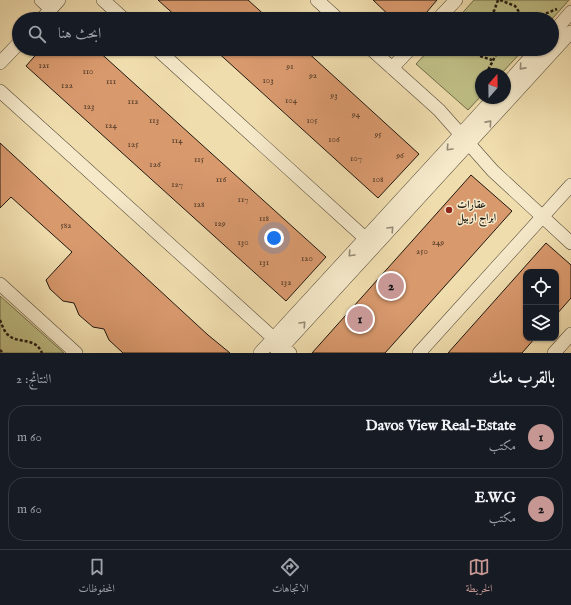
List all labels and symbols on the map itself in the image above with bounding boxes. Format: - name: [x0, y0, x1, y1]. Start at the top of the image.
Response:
- house number: 121: [39, 60, 49, 71]
- house number: 91: [285, 61, 294, 72]
- one-way arrow: [519, 63, 526, 70]
- house number: 110: [82, 66, 94, 77]
- north arrow: [475, 68, 511, 104]
- house number: 92: [308, 70, 317, 81]
- house number: 103: [262, 75, 274, 86]
- house number: 111: [106, 76, 116, 87]
- house number: 122: [61, 80, 73, 91]
- house number: 93: [329, 90, 338, 101]
- house number: 104: [285, 95, 298, 106]
- house number: 112: [128, 96, 138, 107]
- house number: 123: [84, 101, 94, 112]
- house number: 94: [351, 109, 361, 120]
- house number: 113: [149, 115, 159, 126]
- house number: 105: [307, 115, 318, 126]
- house number: 124: [105, 120, 118, 131]
- one-way arrow: [484, 120, 491, 128]
- house number: 95: [373, 129, 382, 140]
- house number: 106: [328, 134, 340, 145]
- house number: 114: [171, 135, 183, 146]
- house number: 125: [128, 139, 139, 150]
- one-way arrow: [446, 143, 454, 151]
- house number: 96: [395, 150, 404, 161]
- house number: 107: [350, 153, 362, 164]
- house number: 115: [194, 154, 205, 165]
- house number: 126: [149, 159, 161, 170]
- house number: 116: [216, 174, 226, 185]
- house number: 108: [372, 174, 384, 185]
- house number: 127: [171, 179, 183, 190]
- house number: 117: [238, 194, 248, 205]
- place label: عقارات ابراج اربیل: [457, 198, 496, 227]
- house number: 128: [193, 199, 205, 210]
- marker: عقارات ابراج اربیل: [444, 205, 454, 215]
- house number: 118: [259, 213, 270, 224]
- house number: 129: [214, 218, 226, 229]
- house number: 582: [60, 220, 72, 231]
- one-way arrow: [386, 226, 394, 234]
- your location: [264, 228, 284, 248]
- house number: 130: [237, 237, 249, 248]
- house number: 249: [432, 237, 444, 248]
- house number: 250: [416, 246, 428, 257]
- one-way arrow: [349, 249, 356, 256]
- house number: 120: [301, 253, 313, 264]
- house number: 131: [259, 257, 269, 268]
- pin: 2: [378, 271, 404, 301]
- house number: 132: [281, 277, 291, 288]
- pin: 1: [347, 304, 373, 334]
- one-way arrow: [298, 321, 306, 329]

